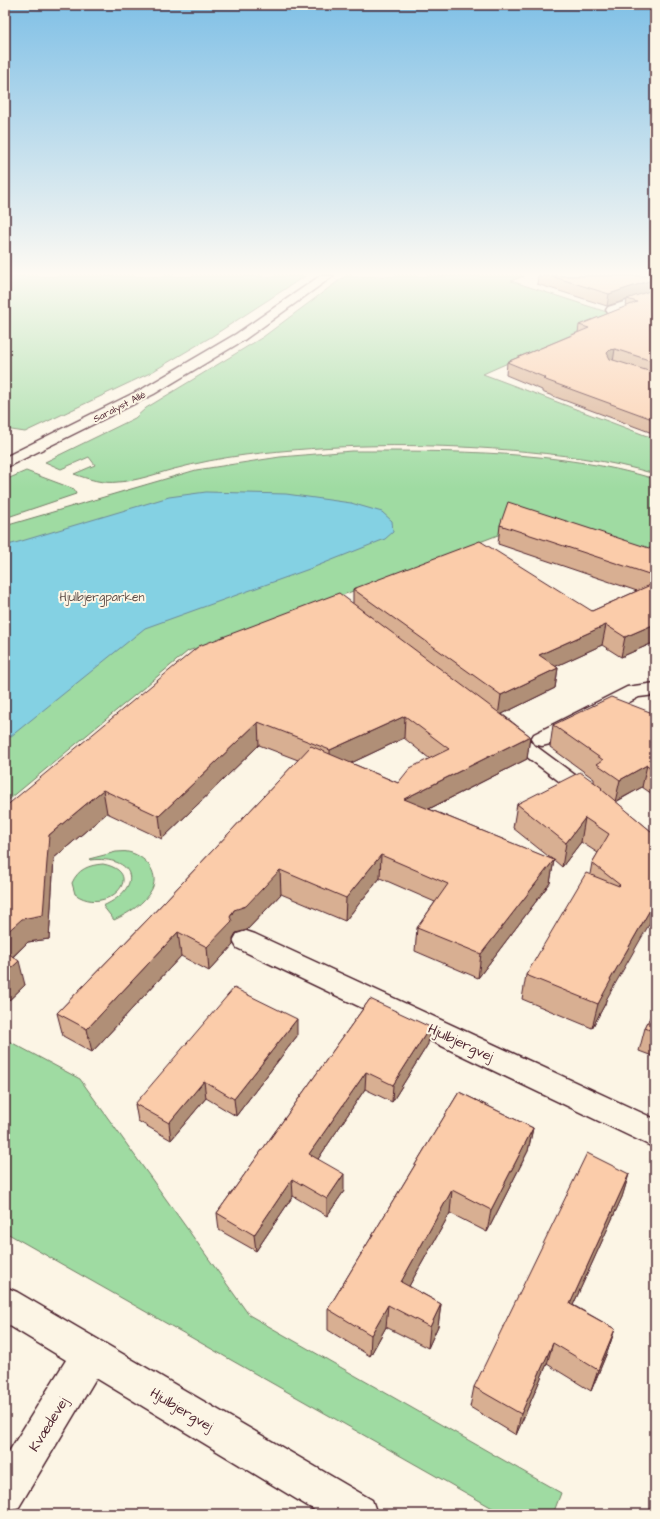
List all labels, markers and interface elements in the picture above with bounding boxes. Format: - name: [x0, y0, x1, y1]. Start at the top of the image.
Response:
- street label: Saralyst Allé: [91, 387, 149, 427]
- park label: Hjulbjergparken: [60, 589, 144, 607]
- street label: Hjulbjergvej: [424, 1019, 497, 1067]
- street label: Hjulbjergvej: [146, 1383, 217, 1437]
- street label: Kvædevej: [24, 1393, 74, 1456]

